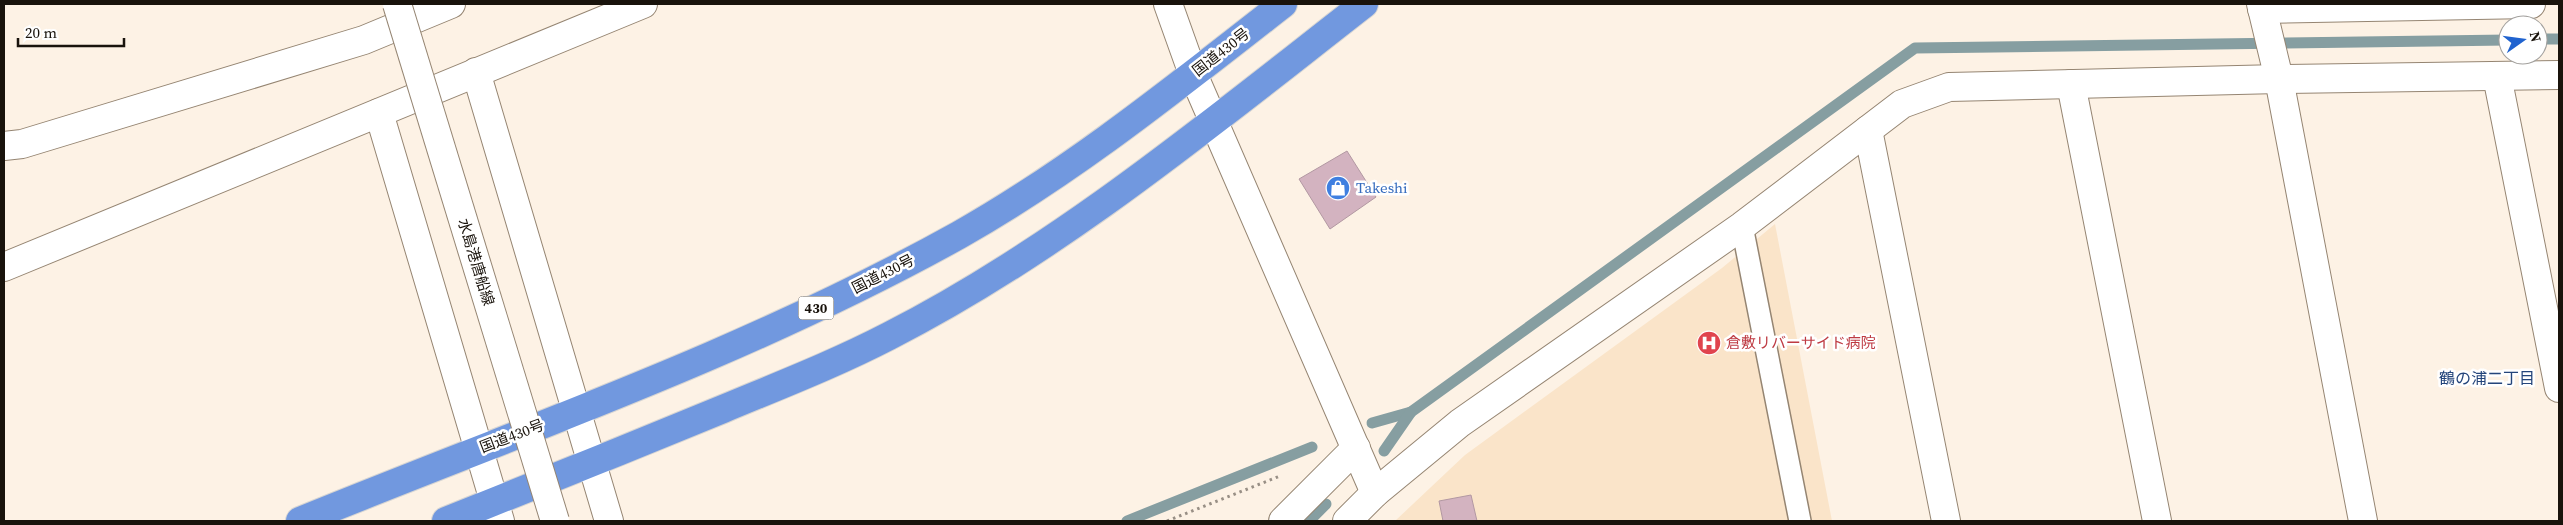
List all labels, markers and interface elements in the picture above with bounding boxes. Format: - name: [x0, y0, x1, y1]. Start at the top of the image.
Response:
- scale bar: [18, 15, 124, 47]
- north arrow: [2498, 15, 2548, 65]
- text: 20 m: [25, 22, 57, 43]
- street label: 国道430号: [1188, 23, 1254, 81]
- text: N: [2525, 29, 2547, 44]
- shop icon: Takeshi: [1325, 175, 1351, 201]
- place label: Takeshi: [1356, 177, 1407, 198]
- street label: 水島港唐船線: [453, 216, 500, 308]
- street label: 国道430号: [848, 249, 918, 298]
- road number: 430: [798, 296, 834, 320]
- hospital icon: 倉敷リバーサイド病院: [1696, 330, 1722, 356]
- place label: 倉敷リバーサイド病院: [1726, 332, 1876, 353]
- district label: 鶴の浦二丁目: [2439, 367, 2535, 389]
- street label: 国道430号: [477, 414, 547, 457]

